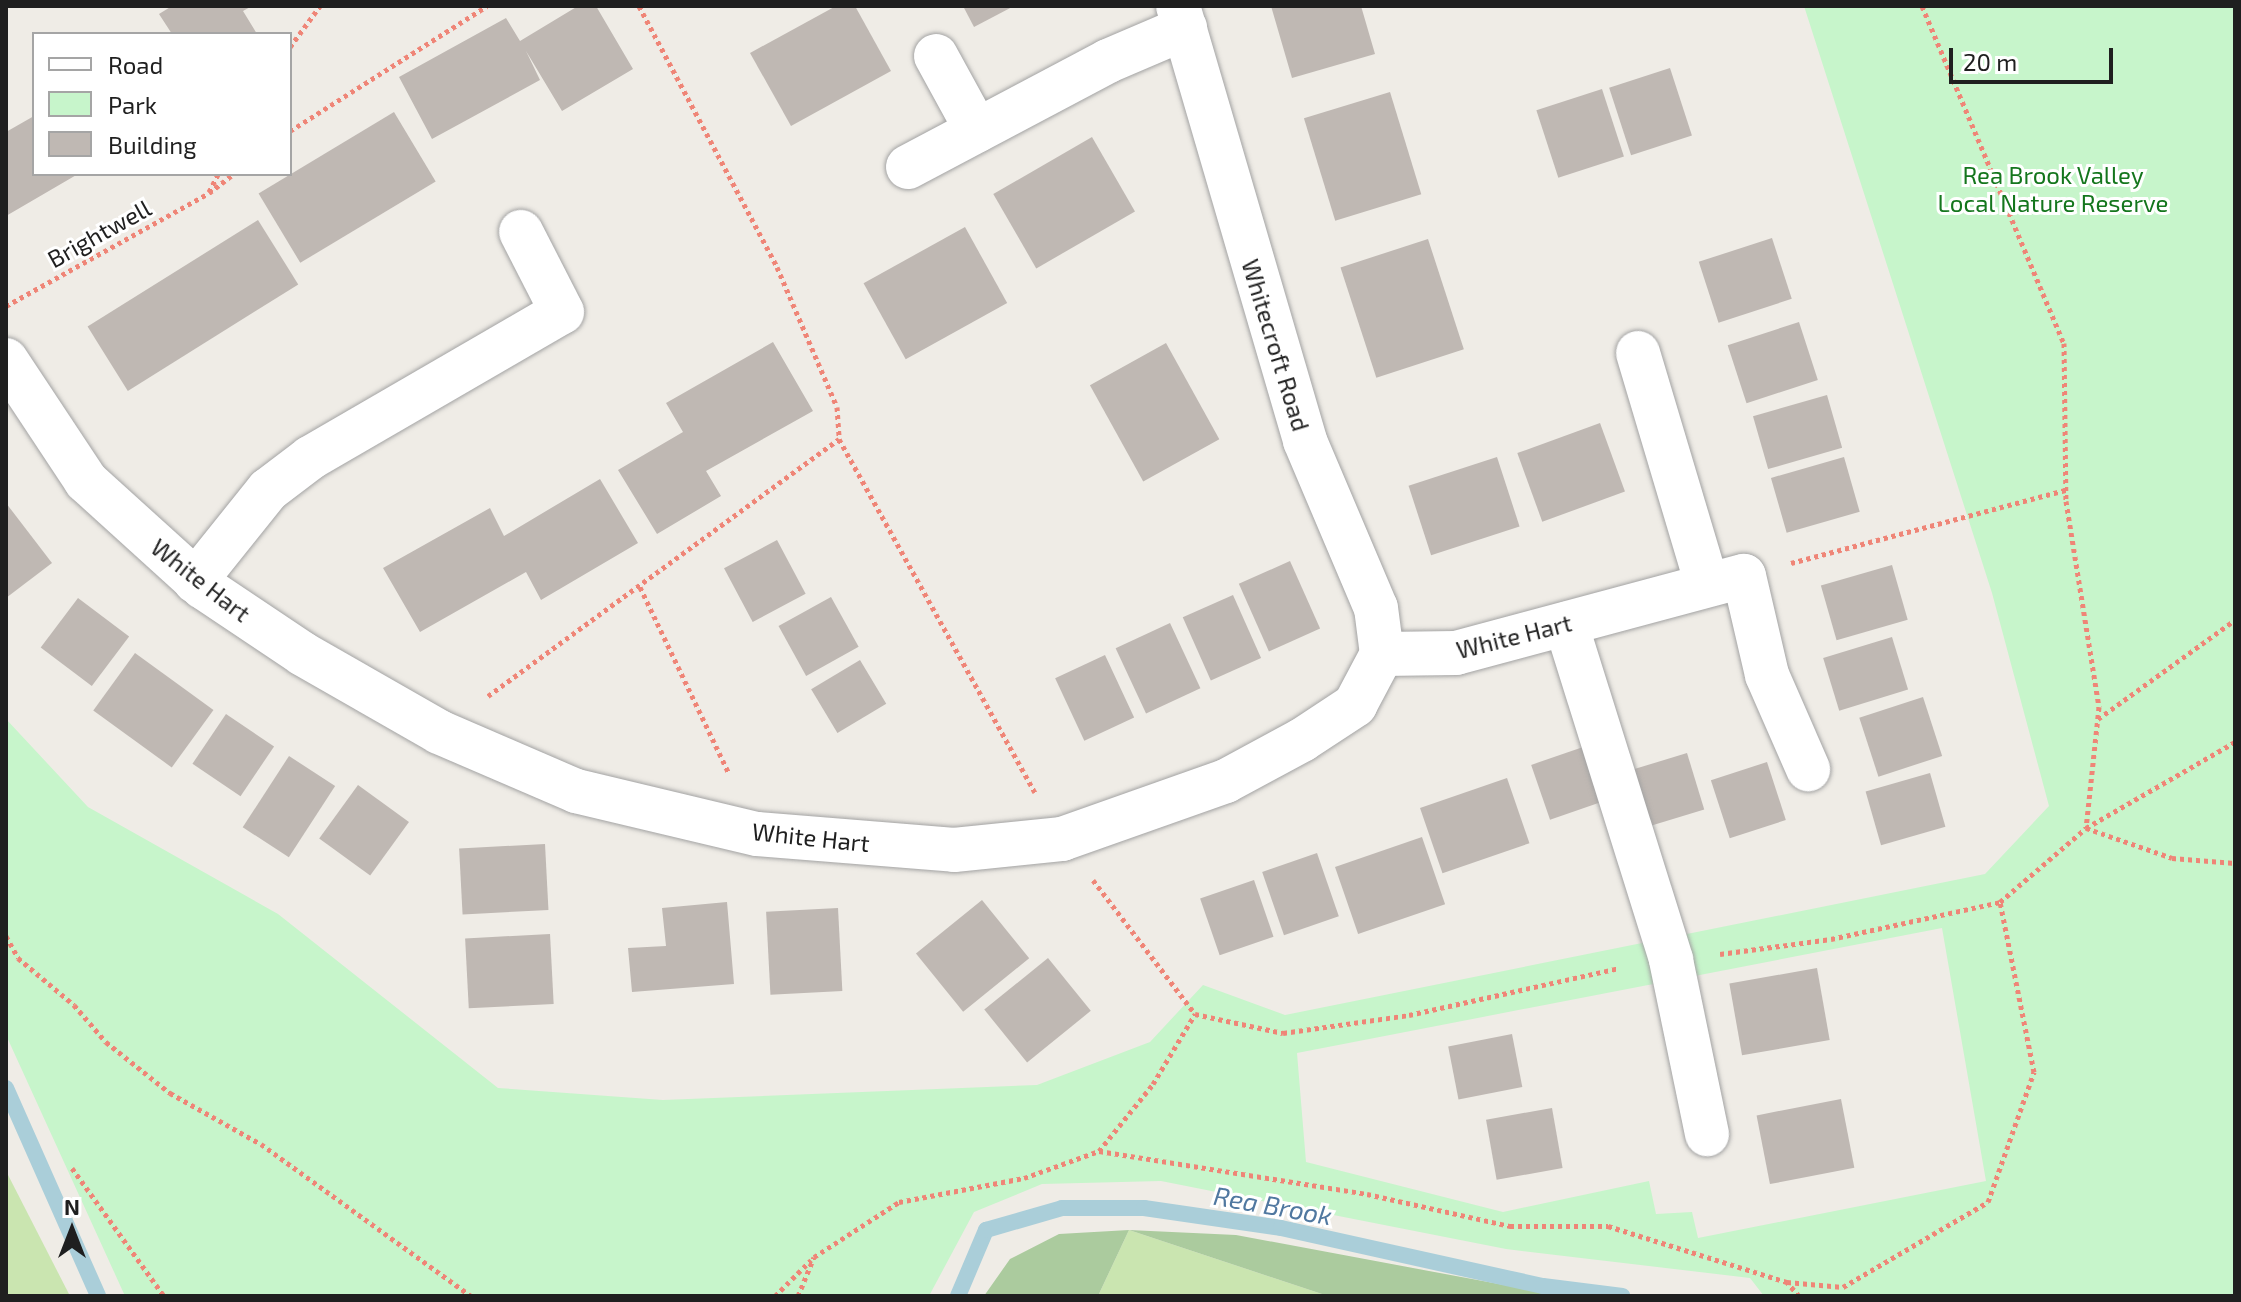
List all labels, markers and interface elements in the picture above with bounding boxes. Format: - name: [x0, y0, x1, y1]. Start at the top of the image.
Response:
- legend: [32, 32, 292, 176]
- scale bar: [1953, 32, 2117, 82]
- text: 20 m: [1963, 47, 2017, 76]
- text: Road: [108, 50, 163, 79]
- text: Park: [108, 90, 157, 119]
- text: Building: [108, 130, 197, 159]
- park label: Rea Brook Valley Local Nature Reserve: [1937, 161, 2169, 217]
- street label: Brightwell: [42, 193, 156, 273]
- street label: Whitecroft Road: [1236, 256, 1316, 434]
- street label: White Hart: [146, 532, 256, 628]
- street label: White Hart: [1453, 608, 1575, 664]
- street label: White Hart: [751, 817, 871, 857]
- water label: Rea Brook: [1211, 1179, 1335, 1231]
- north arrow: [32, 1190, 112, 1270]
- text: N: [64, 1193, 80, 1219]

